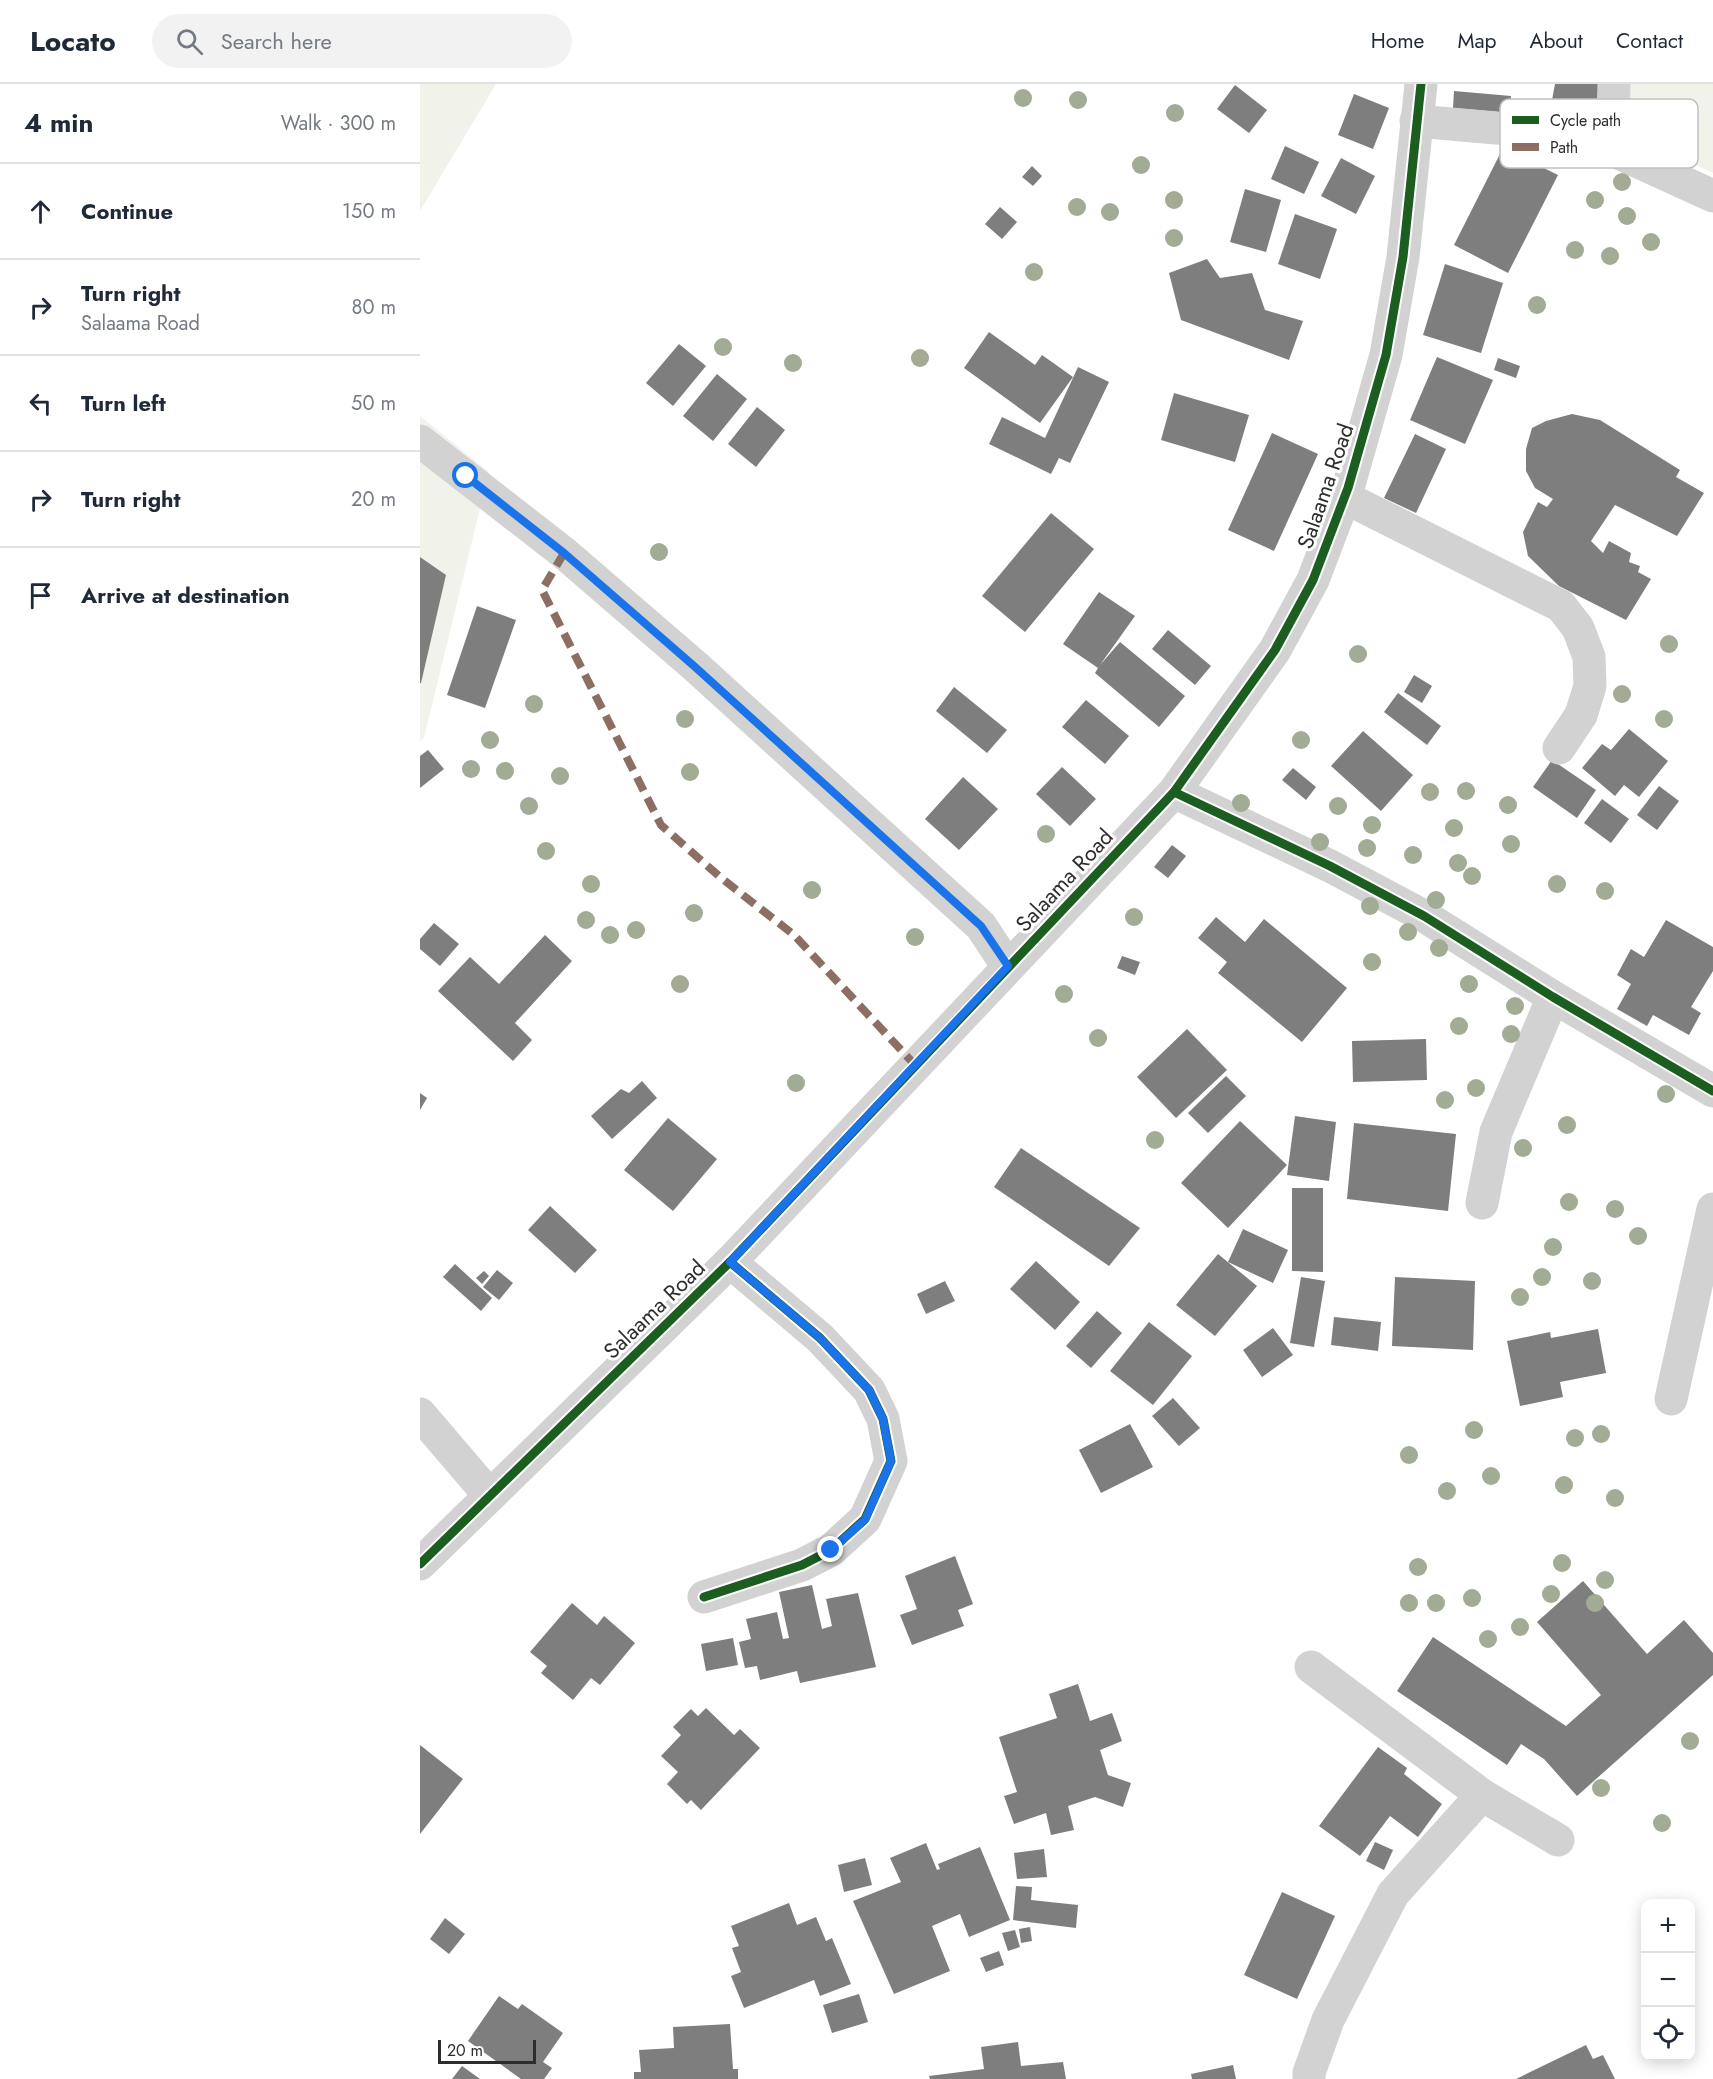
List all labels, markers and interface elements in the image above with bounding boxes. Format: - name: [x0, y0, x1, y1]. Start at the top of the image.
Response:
- search box: [152, 14, 572, 68]
- text: Locato: [30, 21, 116, 62]
- icon: search: [173, 25, 206, 58]
- text: Search here: [221, 25, 332, 57]
- text: Home: [1371, 26, 1424, 56]
- text: Map: [1457, 26, 1497, 56]
- text: About: [1530, 26, 1583, 56]
- text: Contact: [1616, 26, 1683, 56]
- legend: [1500, 99, 1698, 168]
- text: 4 min: [24, 104, 93, 142]
- text: Walk · 300 m: [281, 109, 396, 138]
- text: Cycle path: [1550, 109, 1621, 132]
- text: Path: [1550, 136, 1578, 159]
- icon: ahead: [24, 195, 57, 228]
- text: Continue: [81, 195, 173, 227]
- text: 150 m: [342, 197, 396, 226]
- text: Turn right: [81, 277, 181, 309]
- icon: right: [24, 291, 57, 324]
- text: 80 m: [351, 293, 396, 322]
- text: Salaama Road: [81, 309, 200, 338]
- icon: left: [24, 387, 57, 420]
- text: Turn left: [81, 387, 166, 419]
- text: 50 m: [351, 389, 396, 418]
- street label: Salaama Road: [1289, 419, 1361, 553]
- route start: [452, 462, 478, 488]
- icon: right: [24, 483, 57, 516]
- text: Turn right: [81, 483, 181, 515]
- text: 20 m: [351, 485, 396, 514]
- icon: arrive: [24, 579, 57, 612]
- text: Arrive at destination: [81, 579, 290, 611]
- street label: Salaama Road: [1008, 821, 1120, 939]
- street label: Salaama Road: [596, 1252, 712, 1366]
- route end: [817, 1536, 843, 1562]
- map controls: [1641, 1899, 1695, 2061]
- button: +: [1641, 1899, 1695, 1953]
- button: −: [1641, 1953, 1695, 2007]
- button: locate: [1641, 2007, 1695, 2061]
- scale bar: [438, 2037, 536, 2064]
- text: 20 m: [447, 2039, 483, 2062]

